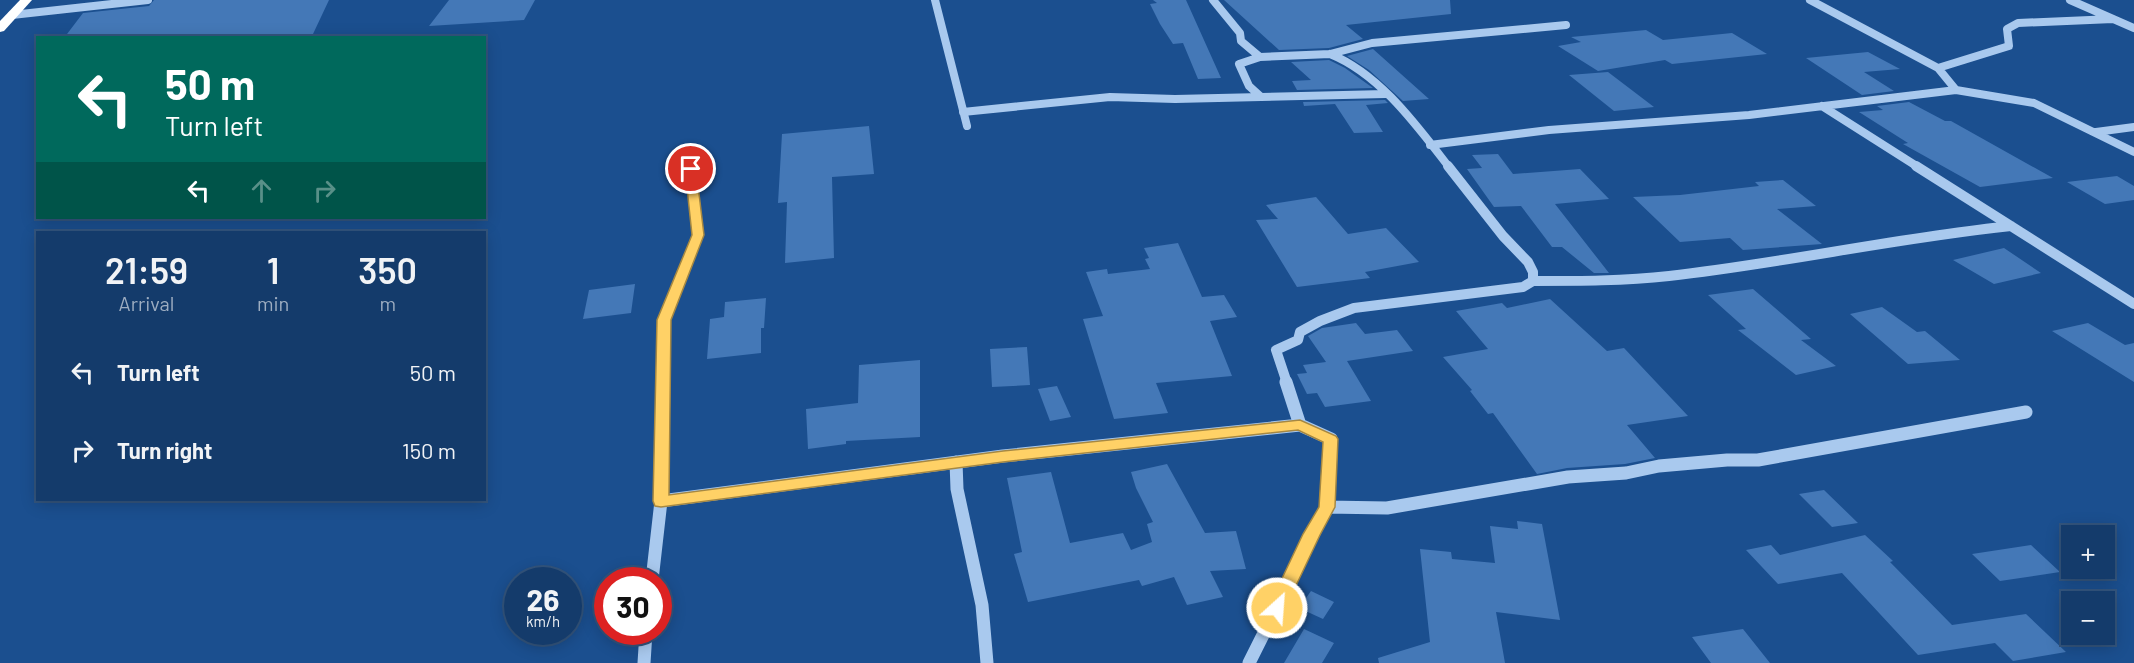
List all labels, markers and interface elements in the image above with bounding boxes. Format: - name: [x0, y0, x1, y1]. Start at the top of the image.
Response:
- text: 50 m: [165, 58, 255, 108]
- icon: left: [66, 60, 144, 138]
- text: Turn left: [165, 109, 263, 141]
- pin: [665, 143, 716, 194]
- icon: arrive: [674, 152, 707, 185]
- icon: left: [182, 174, 215, 207]
- icon: ahead: [245, 174, 278, 207]
- icon: right: [308, 174, 341, 207]
- text: 21:59: [105, 248, 188, 291]
- text: 1: [267, 248, 280, 291]
- text: 350: [358, 248, 417, 291]
- text: Arrival: [119, 291, 174, 315]
- text: min: [257, 291, 289, 315]
- text: m: [379, 291, 396, 315]
- icon: left: [66, 356, 99, 389]
- text: Turn left: [117, 359, 200, 385]
- text: 50 m: [410, 359, 456, 385]
- icon: right: [66, 434, 99, 467]
- text: Turn right: [117, 437, 212, 463]
- text: 150 m: [402, 437, 456, 463]
- map controls: [2061, 525, 2115, 645]
- button: +: [2061, 525, 2115, 579]
- speed limit sign: 30: [594, 567, 672, 645]
- position arrow: [1245, 576, 1309, 640]
- text: 26: [527, 581, 559, 617]
- button: −: [2061, 591, 2115, 645]
- text: km/h: [526, 612, 560, 630]

